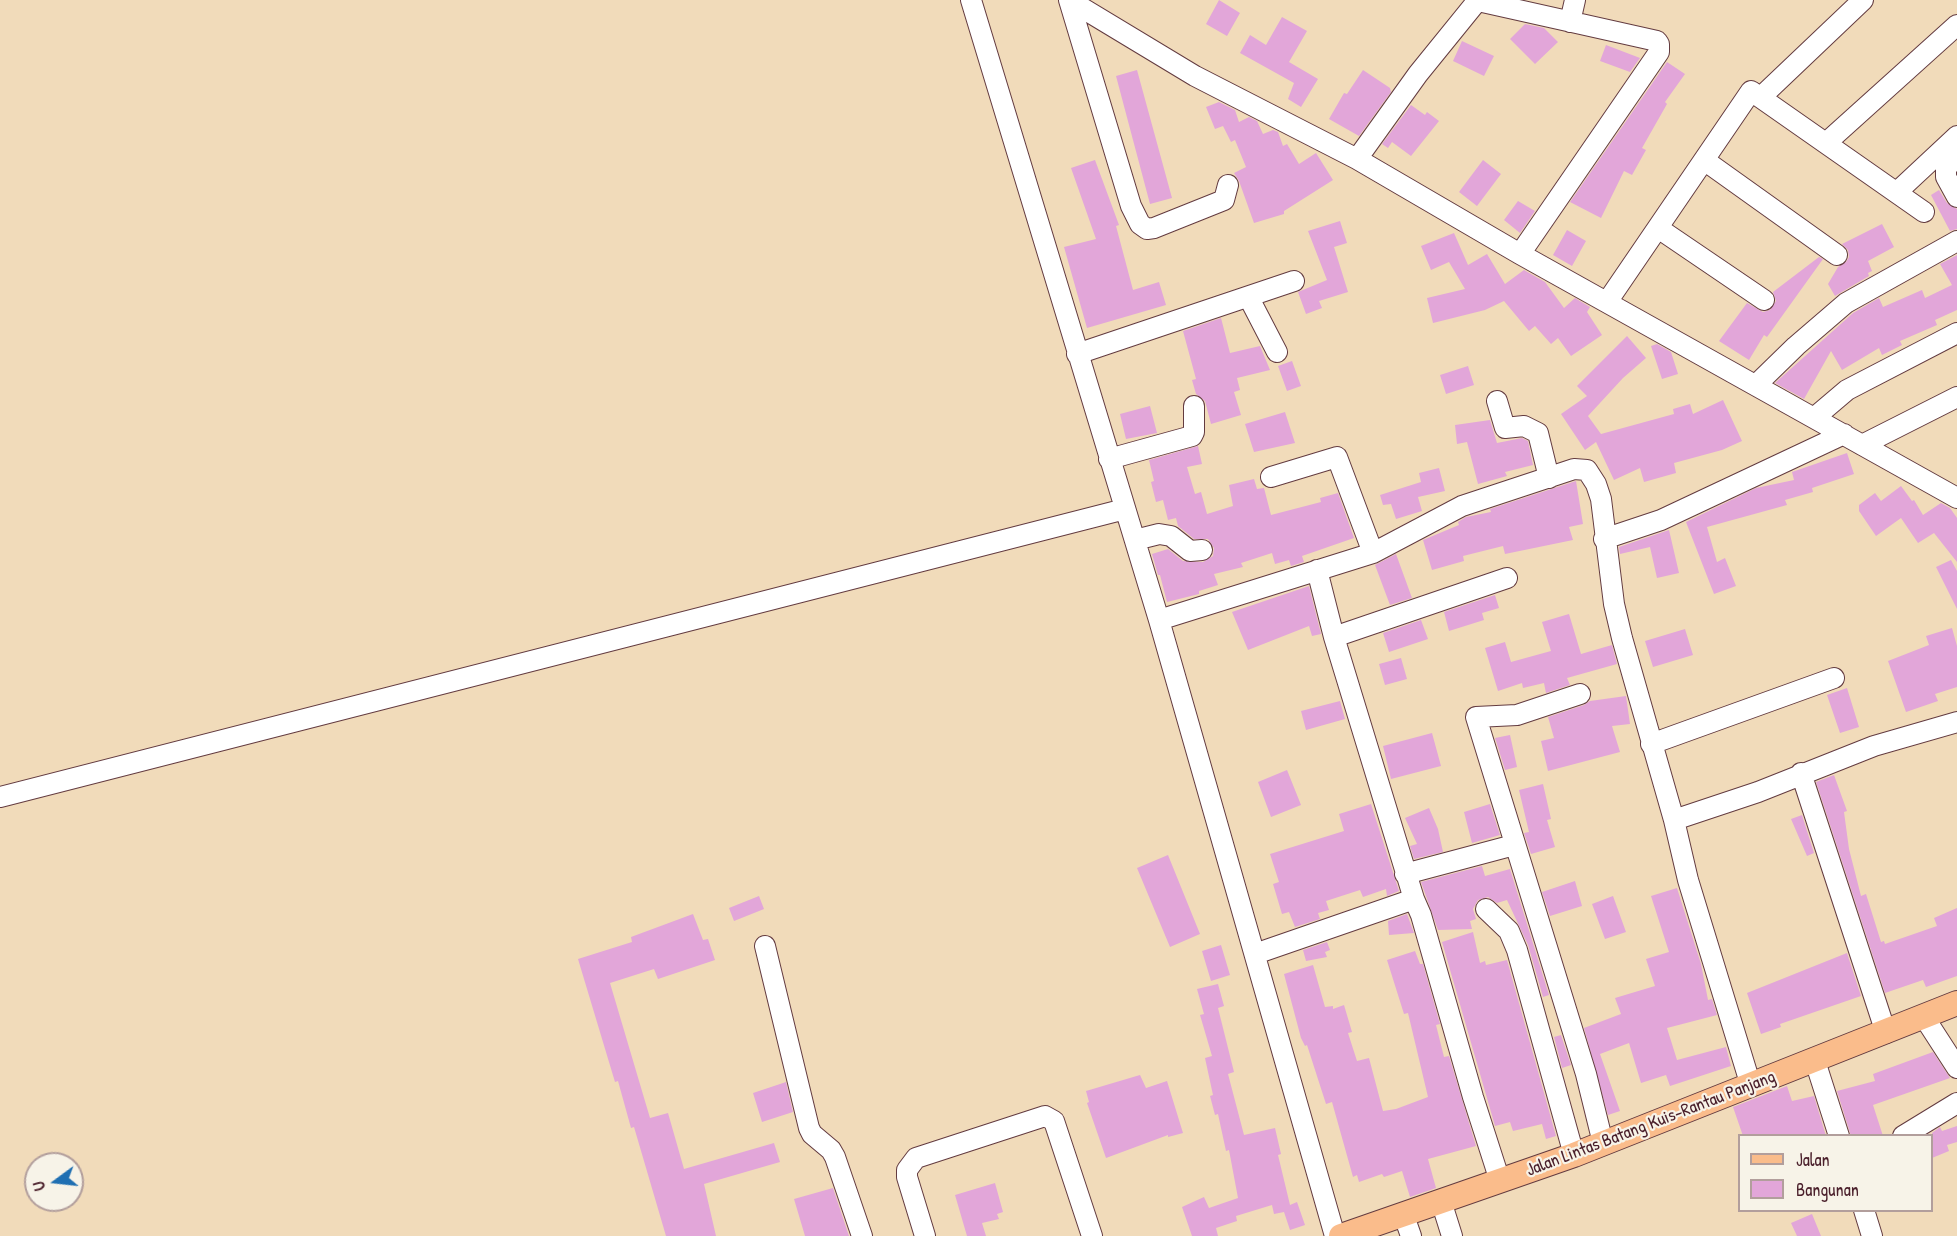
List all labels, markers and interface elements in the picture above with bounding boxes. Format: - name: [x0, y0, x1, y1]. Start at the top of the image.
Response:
- street label: Jalan Lintas Batang Kuis–Rantau Panjang: [1523, 1066, 1779, 1182]
- legend: [1738, 1134, 1933, 1212]
- text: Jalan: [1796, 1147, 1830, 1172]
- north arrow: [24, 1152, 84, 1212]
- text: Bangunan: [1796, 1177, 1859, 1202]
- text: U: [27, 1179, 50, 1193]

